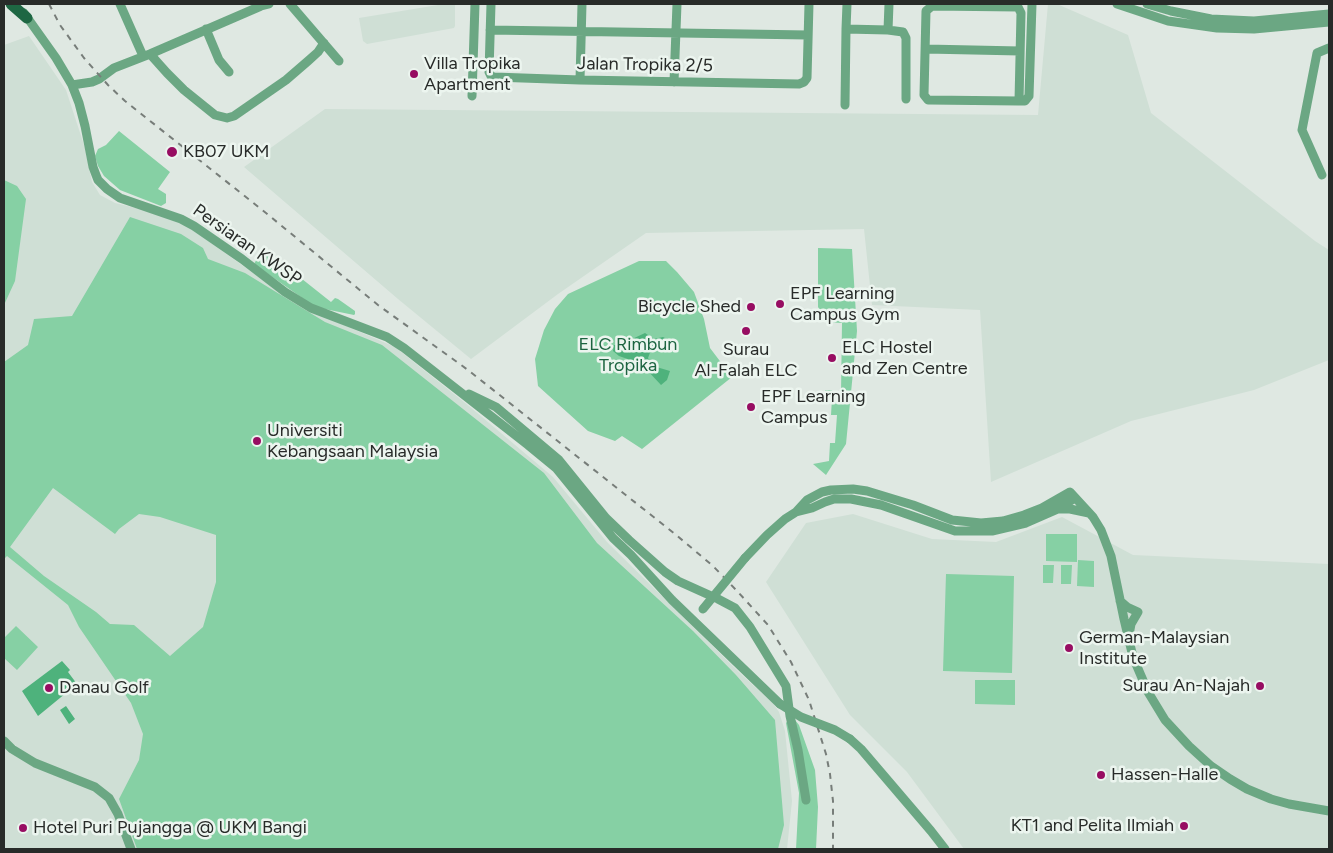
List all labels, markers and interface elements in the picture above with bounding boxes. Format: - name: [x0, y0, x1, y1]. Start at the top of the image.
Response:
- place label: Villa Tropika Apartment: [424, 53, 520, 96]
- street label: Jalan Tropika 2/5: [577, 53, 713, 77]
- marker: Villa Tropika Apartment: [408, 68, 420, 80]
- place label: KB07 UKM: [183, 141, 270, 163]
- marker: KB07 UKM: [165, 145, 179, 159]
- street label: Persiaran KWSP: [189, 200, 305, 290]
- place label: EPF Learning Campus Gym: [790, 283, 899, 326]
- place label: Bicycle Shed: [638, 296, 741, 318]
- marker: EPF Learning Campus Gym: [774, 298, 786, 310]
- marker: Bicycle Shed: [745, 301, 757, 313]
- marker: Surau Al-Falah ELC: [740, 325, 752, 337]
- park label: ELC Rimbun Tropika: [579, 334, 677, 376]
- place label: ELC Hostel and Zen Centre: [842, 337, 968, 379]
- place label: Surau Al-Falah ELC: [694, 339, 798, 382]
- marker: ELC Hostel and Zen Centre: [826, 352, 838, 364]
- place label: EPF Learning Campus: [761, 386, 866, 428]
- marker: EPF Learning Campus: [745, 401, 757, 413]
- place label: Universiti Kebangsaan Malaysia: [267, 420, 438, 462]
- marker: Universiti Kebangsaan Malaysia: [251, 435, 263, 447]
- place label: German-Malaysian Institute: [1079, 627, 1229, 670]
- marker: German-Malaysian Institute: [1063, 642, 1075, 654]
- place label: Surau An-Najah: [1122, 675, 1250, 697]
- place label: Danau Golf: [59, 677, 149, 699]
- marker: Surau An-Najah: [1254, 680, 1266, 692]
- marker: Danau Golf: [43, 682, 55, 694]
- place label: Hassen-Halle: [1111, 764, 1218, 786]
- marker: Hassen-Halle: [1095, 769, 1107, 781]
- place label: KT1 and Pelita Ilmiah: [1011, 815, 1174, 837]
- place label: Hotel Puri Pujangga @ UKM Bangi: [33, 817, 307, 839]
- marker: KT1 and Pelita Ilmiah: [1178, 820, 1190, 832]
- marker: Hotel Puri Pujangga @ UKM Bangi: [17, 822, 29, 834]

